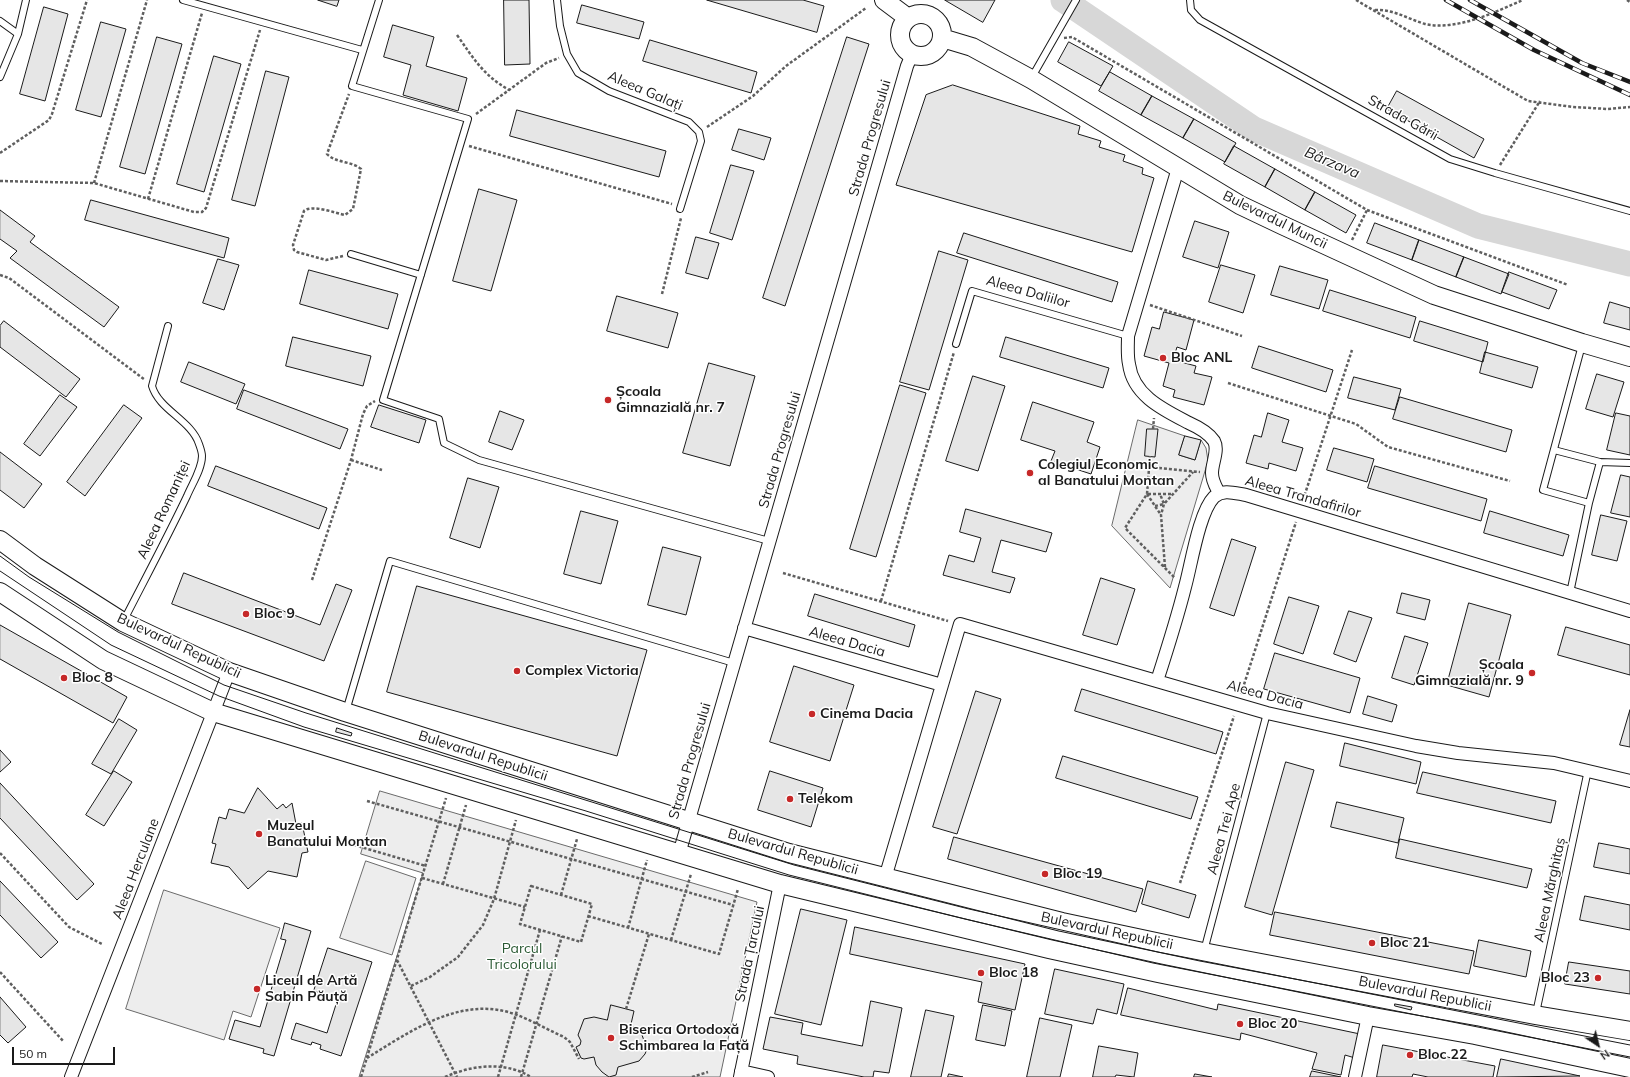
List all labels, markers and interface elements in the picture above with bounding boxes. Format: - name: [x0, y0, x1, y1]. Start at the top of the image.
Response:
- street label: Aleea Galați: [605, 68, 685, 114]
- street label: Strada Progresului: [845, 78, 895, 198]
- street label: Strada Gării: [1365, 92, 1441, 144]
- water label: Bârzava: [1302, 143, 1362, 183]
- street label: Bulevardul Muncii: [1220, 187, 1330, 253]
- street label: Aleea Daliilor: [984, 272, 1072, 312]
- place label: Bloc ANL: [1171, 350, 1232, 366]
- marker: Bloc ANL: [1158, 353, 1168, 363]
- place label: Școala Gimnazială nr. 7: [616, 384, 725, 416]
- street label: Strada Progresului: [755, 390, 805, 510]
- marker: Școala Gimnazială nr. 7: [603, 395, 613, 405]
- place label: Colegiul Economic al Banatului Montan: [1038, 457, 1174, 490]
- street label: Aleea Romaniței: [134, 458, 194, 562]
- marker: Colegiul Economic al Banatului Montan: [1025, 468, 1035, 478]
- street label: Aleea Trandafirilor: [1243, 472, 1363, 522]
- place label: Bloc 9: [254, 606, 295, 622]
- marker: Bloc 9: [241, 609, 251, 619]
- street label: Bulevardul Republicii: [114, 610, 244, 682]
- street label: Aleea Dacia: [807, 623, 887, 661]
- place label: Școala Gimnazială nr. 9: [1415, 657, 1524, 690]
- place label: Complex Victoria: [525, 663, 639, 679]
- marker: Complex Victoria: [512, 666, 522, 676]
- marker: Școala Gimnazială nr. 9: [1527, 668, 1537, 678]
- place label: Bloc 8: [72, 670, 113, 686]
- marker: Bloc 8: [59, 673, 69, 683]
- street label: Aleea Dacia: [1225, 677, 1305, 713]
- street label: Strada Progresului: [665, 701, 715, 821]
- place label: Cinema Dacia: [820, 706, 913, 722]
- marker: Cinema Dacia: [807, 709, 817, 719]
- street label: Bulevardul Republicii: [416, 727, 550, 785]
- street label: Aleea Trei Ape: [1204, 781, 1244, 877]
- place label: Telekom: [798, 791, 853, 807]
- marker: Telekom: [785, 794, 795, 804]
- street label: Aleea Herculane: [109, 816, 163, 922]
- place label: Muzeul Banatului Montan: [267, 818, 387, 850]
- street label: Bulevardul Republicii: [726, 825, 860, 879]
- marker: Muzeul Banatului Montan: [254, 829, 264, 839]
- street label: Aleea Mărghitaș: [1531, 836, 1569, 944]
- place label: Bloc 19: [1053, 866, 1102, 882]
- marker: Bloc 19: [1040, 869, 1050, 879]
- street label: Strada Țarcului: [732, 904, 768, 1004]
- street label: Bulevardul Republicii: [1039, 909, 1175, 953]
- place label: Bloc 21: [1380, 935, 1429, 951]
- marker: Bloc 21: [1367, 938, 1377, 948]
- park label: Parcul Tricolorului: [487, 941, 557, 974]
- place label: Bloc 18: [989, 965, 1038, 981]
- marker: Bloc 18: [976, 968, 986, 978]
- place label: Bloc 23: [1541, 970, 1590, 986]
- place label: Liceul de Artă Sabin Păuță: [265, 973, 357, 1006]
- street label: Bulevardul Republicii: [1357, 973, 1493, 1015]
- marker: Bloc 23: [1593, 973, 1603, 983]
- marker: Liceul de Artă Sabin Păuță: [252, 984, 262, 994]
- place label: Bloc 20: [1248, 1016, 1297, 1032]
- marker: Bloc 20: [1235, 1019, 1245, 1029]
- place label: Biserica Ortodoxă Schimbarea la Față: [619, 1022, 749, 1054]
- north arrow: [1578, 1025, 1618, 1065]
- marker: Biserica Ortodoxă Schimbarea la Față: [606, 1033, 616, 1043]
- scale bar: [14, 1039, 117, 1065]
- text: 50 m: [19, 1046, 47, 1061]
- place label: Bloc 22: [1418, 1047, 1467, 1063]
- text: N: [1597, 1047, 1612, 1063]
- marker: Bloc 22: [1405, 1050, 1415, 1060]

